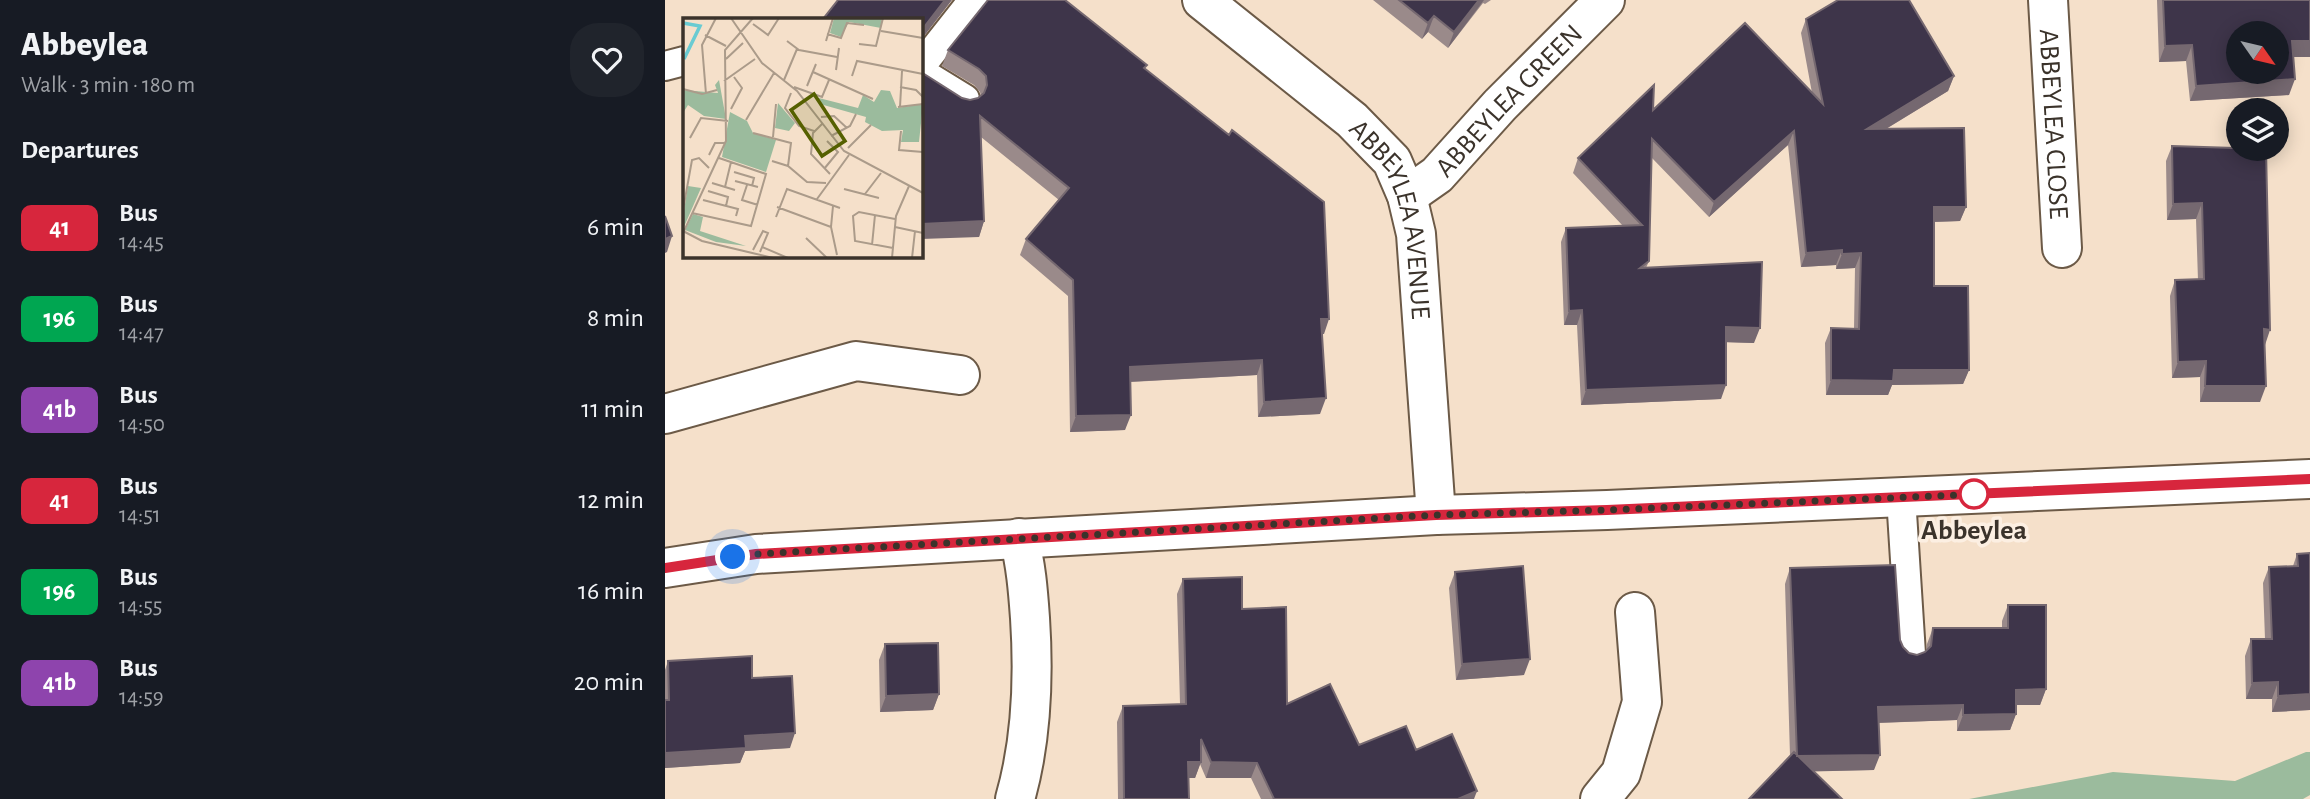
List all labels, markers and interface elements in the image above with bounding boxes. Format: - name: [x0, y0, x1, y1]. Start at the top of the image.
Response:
- inset map: [683, 18, 922, 257]
- street label: ABBEYLEA GREEN: [1431, 20, 1588, 183]
- north arrow: [2226, 21, 2289, 84]
- map controls: [2226, 21, 2289, 161]
- button: heart: [570, 23, 644, 97]
- street label: ABBEYLEA CLOSE: [2034, 28, 2072, 220]
- text: Abbeylea: [21, 29, 148, 62]
- text: Walk · 3 min · 180 m: [21, 74, 195, 97]
- button: layers: [2226, 98, 2289, 161]
- street label: ABBEYLEA AVENUE: [1343, 115, 1434, 320]
- text: Departures: [21, 137, 139, 163]
- text: Bus: [119, 200, 158, 226]
- text: 6 min: [587, 214, 644, 240]
- text: 41: [49, 216, 70, 240]
- text: 14:45: [119, 231, 164, 254]
- text: Bus: [119, 291, 158, 317]
- text: 8 min: [587, 305, 644, 331]
- text: 196: [44, 307, 75, 331]
- text: 14:47: [119, 322, 164, 345]
- text: Bus: [119, 382, 158, 408]
- text: 11 min: [581, 396, 644, 422]
- text: 41b: [43, 398, 76, 422]
- text: 14:50: [119, 413, 165, 436]
- text: Bus: [119, 473, 158, 499]
- marker: Abbeylea: [1959, 479, 1989, 509]
- text: 12 min: [578, 487, 644, 513]
- text: 41: [49, 489, 70, 513]
- text: 14:51: [119, 504, 161, 527]
- place label: Abbeylea: [1921, 517, 2027, 545]
- your location: [715, 539, 750, 574]
- text: Bus: [119, 564, 158, 590]
- text: 16 min: [578, 578, 644, 604]
- text: 196: [44, 580, 75, 604]
- text: 14:55: [119, 595, 162, 618]
- text: Bus: [119, 655, 158, 681]
- text: 20 min: [574, 669, 644, 695]
- text: 41b: [43, 671, 76, 695]
- text: 14:59: [119, 686, 164, 709]

